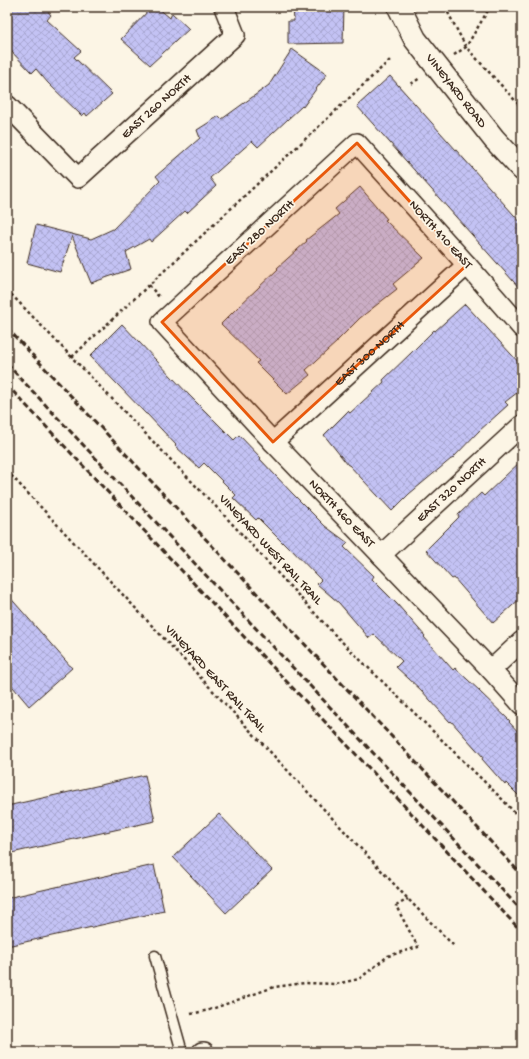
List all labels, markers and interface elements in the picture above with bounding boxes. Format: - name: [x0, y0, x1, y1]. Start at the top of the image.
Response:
- street label: VINEYARD ROAD: [422, 50, 490, 131]
- street label: EAST 260 NORTH: [119, 71, 195, 142]
- street label: EAST 280 NORTH: [222, 197, 298, 269]
- street label: NORTH 410 EAST: [405, 198, 475, 273]
- street label: EAST 300 NORTH: [331, 317, 409, 390]
- street label: EAST 320 NORTH: [414, 454, 490, 526]
- street label: NORTH 460 EAST: [305, 476, 378, 551]
- street label: VINEYARD WEST RAIL TRAIL: [214, 491, 326, 609]
- street label: VINEYARD EAST RAIL TRAIL: [161, 621, 270, 737]

